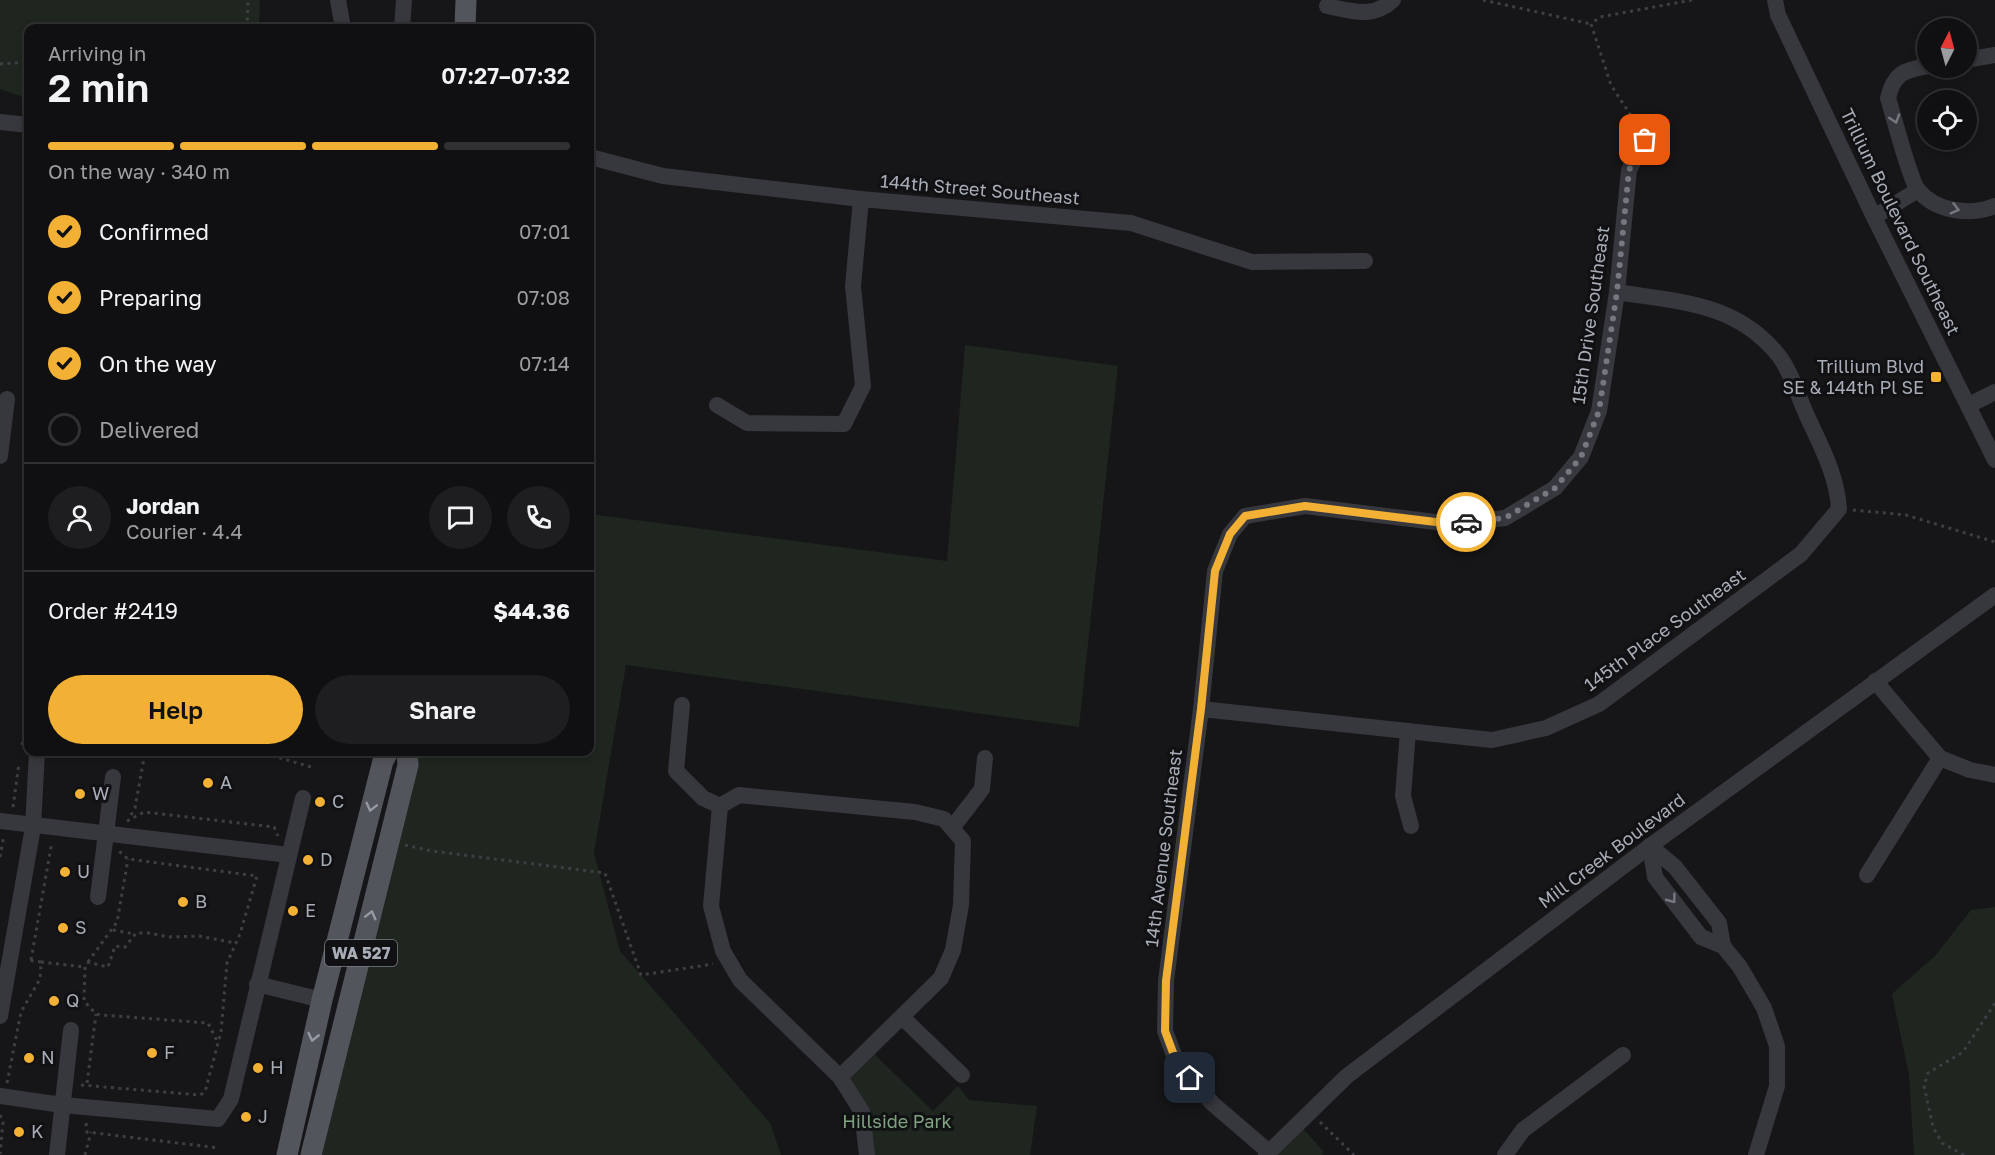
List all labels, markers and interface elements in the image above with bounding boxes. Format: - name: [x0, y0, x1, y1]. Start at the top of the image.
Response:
- north arrow: [1917, 18, 1977, 78]
- map controls: [1917, 18, 1977, 150]
- text: Arriving in: [48, 41, 146, 65]
- text: 07:27–07:32: [441, 62, 570, 89]
- text: 2 min: [48, 64, 149, 111]
- button: locate: [1917, 90, 1977, 150]
- street label: Trillium Boulevard Southeast: [1836, 105, 1965, 338]
- one-way arrow: [1888, 113, 1900, 124]
- pin: [1619, 114, 1670, 165]
- icon: bag: [1628, 123, 1661, 156]
- text: On the way · 340 m: [48, 159, 230, 183]
- street label: 144th Street Southeast: [879, 169, 1081, 209]
- one-way arrow: [1949, 202, 1959, 215]
- icon: check: [48, 215, 81, 248]
- text: Confirmed: [99, 218, 209, 245]
- text: 07:01: [519, 219, 570, 243]
- street label: 15th Drive Southeast: [1567, 224, 1613, 405]
- icon: check: [48, 281, 81, 314]
- text: Preparing: [99, 284, 202, 311]
- text: 07:08: [516, 285, 570, 309]
- icon: check: [48, 347, 81, 380]
- text: On the way: [99, 350, 217, 377]
- text: 07:14: [519, 351, 570, 375]
- place label: Trillium Blvd SE & 144th Pl SE: [1782, 355, 1924, 398]
- marker: Trillium Blvd SE & 144th Pl SE: [1929, 370, 1943, 384]
- text: Delivered: [99, 416, 199, 443]
- button: person: [48, 486, 111, 549]
- button: chat: [429, 486, 492, 549]
- button: phone: [507, 486, 570, 549]
- text: Jordan: [126, 492, 200, 519]
- courier: [1436, 492, 1496, 552]
- icon: car: [1450, 506, 1483, 539]
- text: Courier · 4.4: [126, 519, 243, 543]
- street label: 145th Place Southeast: [1579, 563, 1749, 695]
- text: Order #2419: [48, 597, 178, 624]
- text: $44.36: [493, 597, 570, 624]
- button: Help: [48, 675, 303, 744]
- button: Share: [315, 675, 570, 744]
- street label: 14th Avenue Southeast: [1140, 748, 1186, 948]
- place label: A: [220, 771, 232, 793]
- marker: A: [201, 776, 215, 790]
- place label: W: [92, 782, 109, 804]
- marker: W: [73, 787, 87, 801]
- street label: Mill Creek Boulevard: [1534, 788, 1689, 913]
- place label: C: [332, 790, 344, 812]
- marker: C: [313, 795, 327, 809]
- one-way arrow: [366, 801, 378, 812]
- place label: D: [320, 848, 333, 870]
- marker: D: [301, 853, 315, 867]
- place label: U: [77, 860, 90, 882]
- marker: U: [58, 865, 72, 879]
- place label: B: [195, 890, 207, 912]
- one-way arrow: [1665, 892, 1676, 903]
- marker: B: [176, 895, 190, 909]
- place label: E: [305, 899, 316, 921]
- marker: E: [286, 904, 300, 918]
- one-way arrow: [363, 910, 376, 920]
- place label: S: [75, 916, 87, 938]
- marker: S: [56, 921, 70, 935]
- road number: WA 527: [325, 940, 397, 966]
- place label: Q: [66, 989, 79, 1011]
- marker: Q: [47, 994, 61, 1008]
- one-way arrow: [308, 1032, 321, 1042]
- place label: F: [164, 1041, 175, 1063]
- place label: N: [41, 1046, 55, 1068]
- marker: F: [145, 1046, 159, 1060]
- marker: N: [22, 1051, 36, 1065]
- pin: [1164, 1052, 1215, 1103]
- place label: H: [270, 1056, 284, 1078]
- marker: H: [251, 1061, 265, 1075]
- icon: home: [1173, 1061, 1206, 1094]
- place label: J: [258, 1105, 268, 1127]
- marker: J: [239, 1110, 253, 1124]
- park label: Hillside Park: [842, 1110, 952, 1132]
- place label: K: [31, 1120, 43, 1142]
- marker: K: [12, 1125, 26, 1139]

